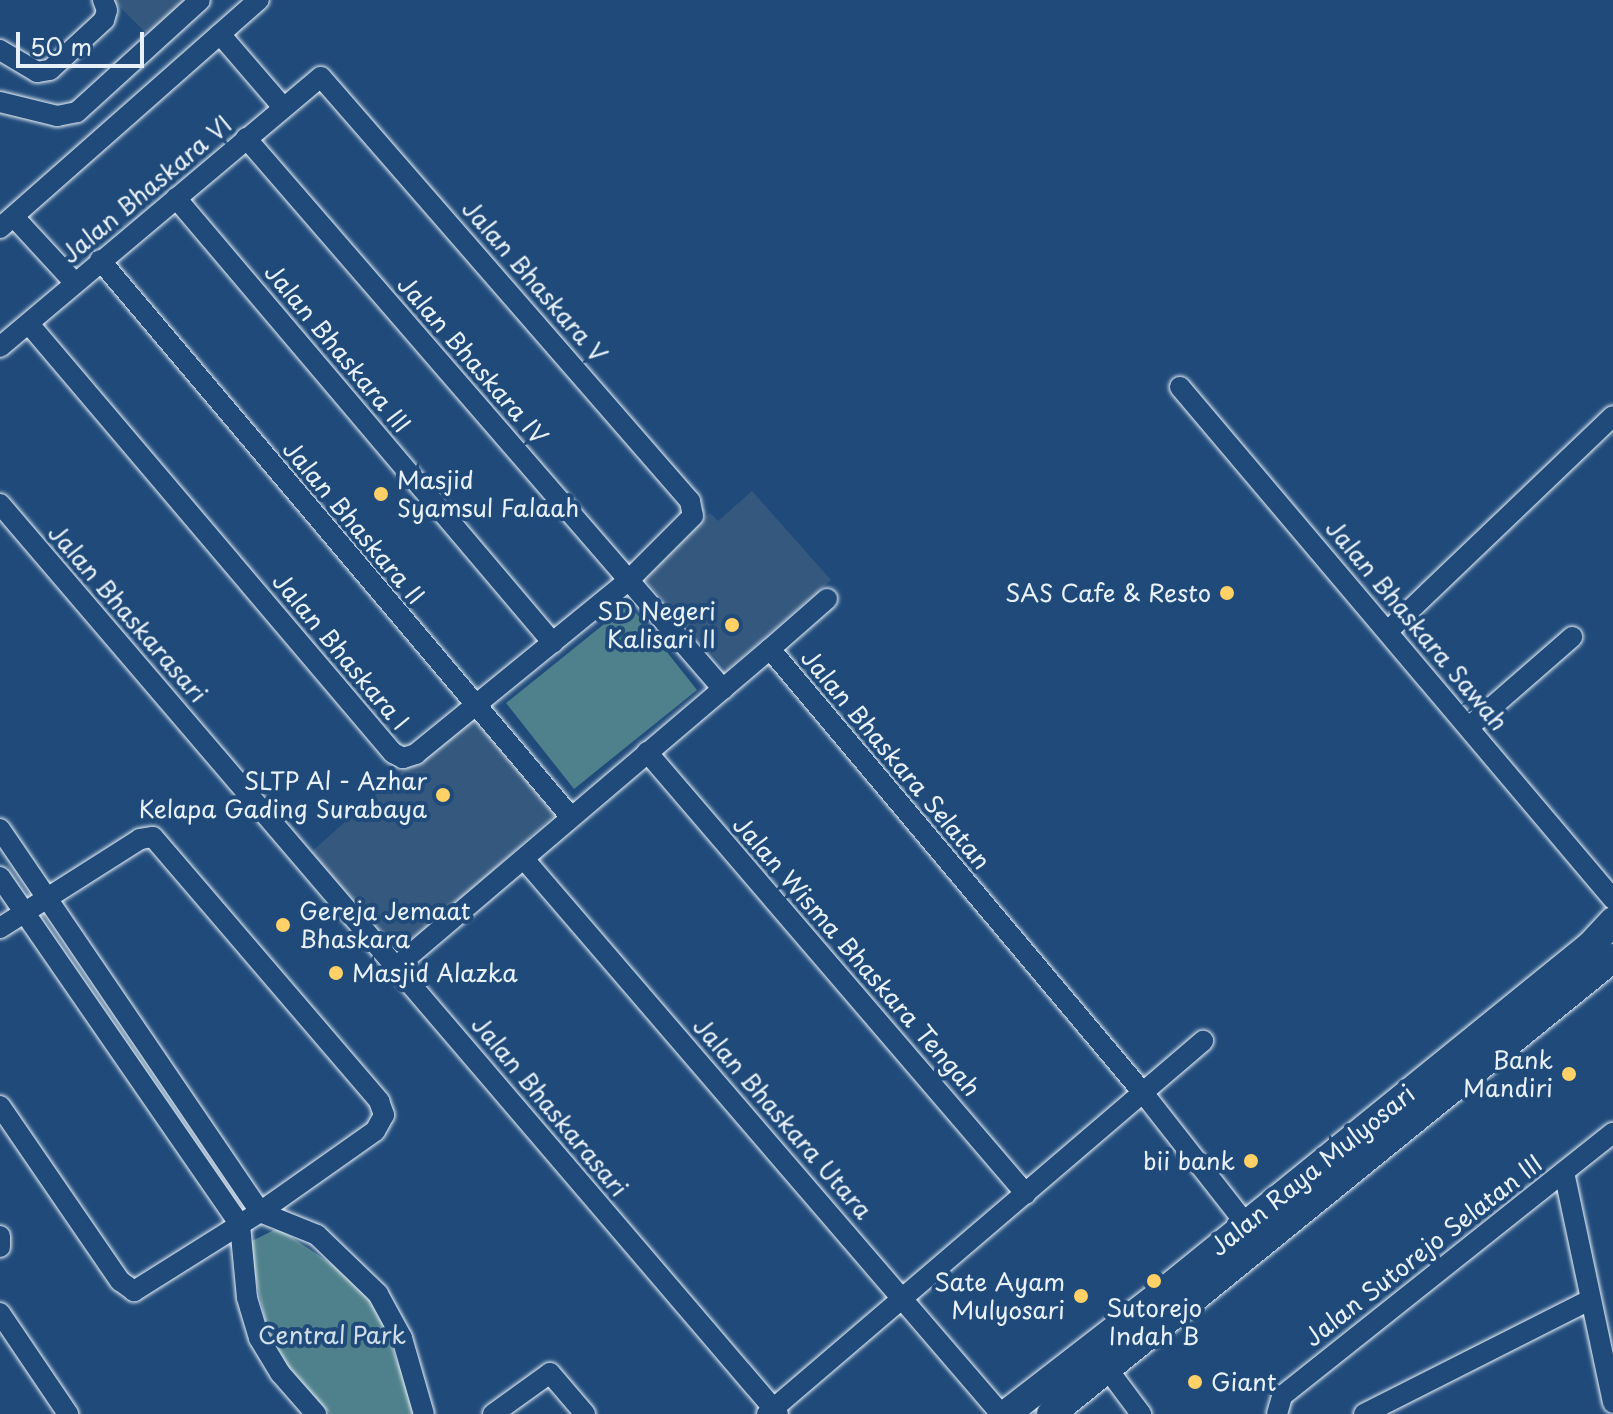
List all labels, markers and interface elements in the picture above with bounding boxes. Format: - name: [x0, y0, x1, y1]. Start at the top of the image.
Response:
- scale bar: [20, 16, 148, 66]
- text: 50 m: [30, 28, 92, 64]
- street label: Jalan Bhaskara VI: [54, 109, 238, 269]
- street label: Jalan Bhaskara V: [456, 193, 614, 369]
- street label: Jalan Bhaskara III: [258, 257, 418, 439]
- street label: Jalan Bhaskara IV: [391, 269, 555, 451]
- street label: Jalan Bhaskara II: [277, 434, 431, 610]
- place label: Masjid Syamsul Falaah: [397, 466, 578, 522]
- marker: Masjid Syamsul Falaah: [372, 485, 390, 503]
- street label: Jalan Bhaskara Sawah: [1320, 513, 1514, 737]
- street label: Jalan Bhaskarasari: [43, 518, 213, 708]
- street label: Jalan Bhaskara I: [266, 566, 416, 736]
- place label: SAS Cafe & Resto: [1005, 579, 1211, 607]
- marker: SAS Cafe & Resto: [1218, 584, 1236, 602]
- place label: SD Negeri Kalisari II: [598, 597, 716, 653]
- marker: SD Negeri Kalisari II: [723, 616, 741, 634]
- street label: Jalan Bhaskara Selatan: [795, 643, 997, 875]
- place label: SLTP Al - Azhar Kelapa Gading Surabaya: [138, 767, 427, 823]
- marker: SLTP Al - Azhar Kelapa Gading Surabaya: [434, 786, 452, 804]
- street label: Jalan Wisma Bhaskara Tengah: [727, 809, 987, 1103]
- place label: Gereja Jemaat Bhaskara: [299, 897, 472, 953]
- marker: Gereja Jemaat Bhaskara: [274, 916, 292, 934]
- place label: Masjid Alazka: [352, 959, 517, 987]
- marker: Masjid Alazka: [327, 964, 345, 982]
- street label: Jalan Bhaskarasari: [466, 1010, 634, 1202]
- street label: Jalan Bhaskara Utara: [687, 1011, 879, 1225]
- place label: Bank Mandiri: [1463, 1046, 1553, 1102]
- marker: Bank Mandiri: [1560, 1065, 1578, 1083]
- street label: Jalan Raya Mulyosari: [1204, 1079, 1420, 1261]
- place label: bii bank: [1143, 1147, 1235, 1175]
- street label: Jalan Sutorejo Selatan III: [1298, 1148, 1548, 1352]
- marker: bii bank: [1242, 1152, 1260, 1170]
- place label: Sate Ayam Mulyosari: [934, 1268, 1065, 1324]
- marker: Sutorejo Indah B: [1145, 1272, 1163, 1290]
- marker: Sate Ayam Mulyosari: [1072, 1287, 1090, 1305]
- place label: Sutorejo Indah B: [1106, 1294, 1202, 1350]
- park label: Central Park: [258, 1321, 406, 1349]
- place label: Giant: [1211, 1368, 1276, 1396]
- marker: Giant: [1186, 1373, 1204, 1391]

